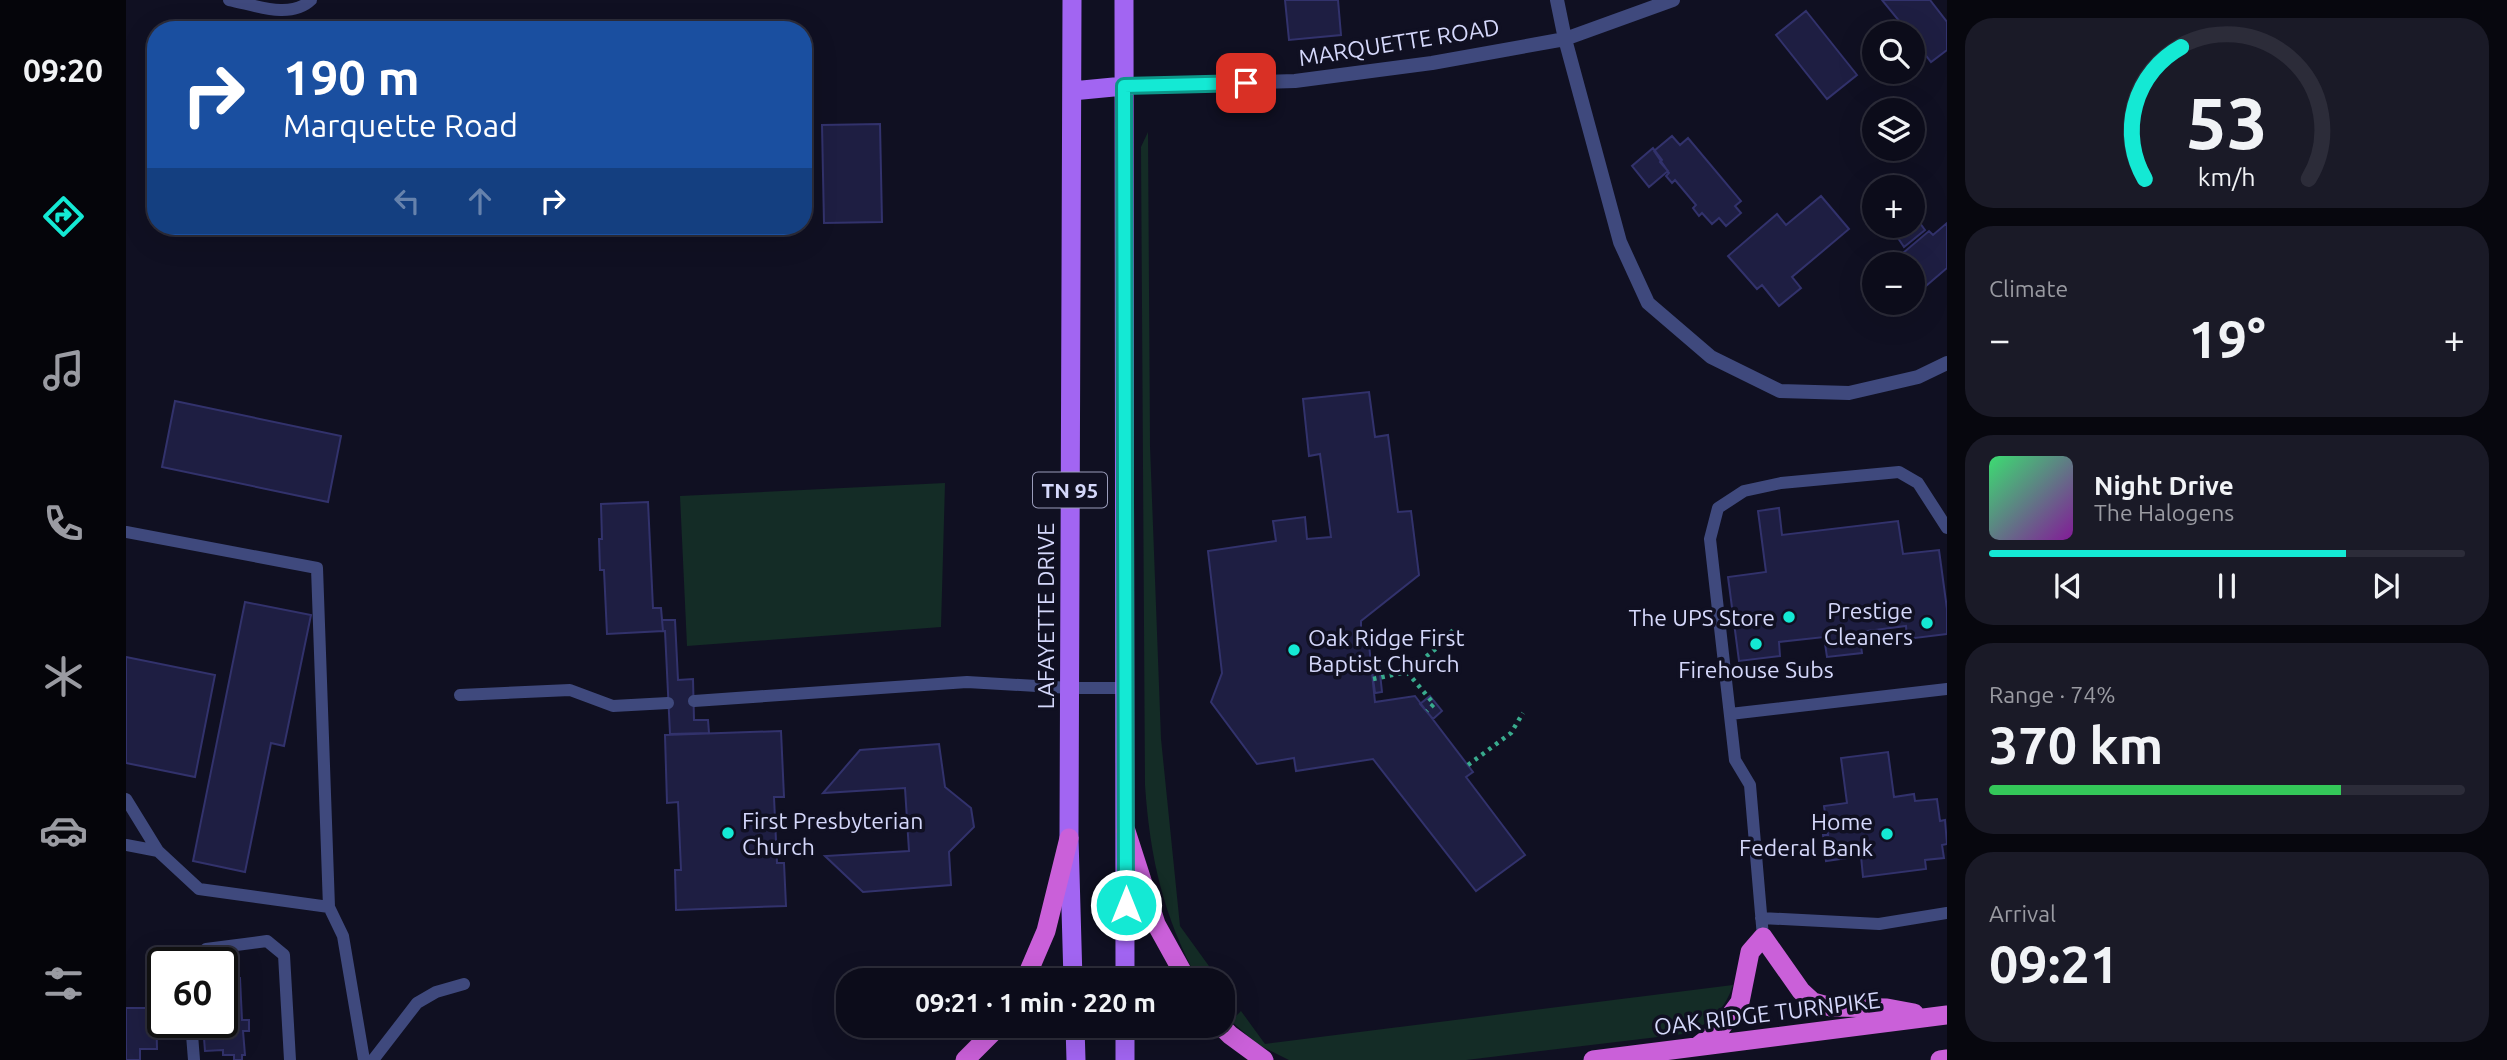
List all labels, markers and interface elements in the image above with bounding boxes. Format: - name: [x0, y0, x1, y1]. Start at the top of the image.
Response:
- street label: MARQUETTE ROAD: [1297, 14, 1501, 70]
- map controls: [1862, 21, 1925, 315]
- button: search: [1862, 21, 1925, 84]
- icon: right: [168, 49, 259, 140]
- text: 190 m: [283, 49, 420, 104]
- text: 09:20: [23, 52, 103, 88]
- pin: [1216, 53, 1276, 113]
- icon: arrive: [1227, 64, 1265, 102]
- text: 53: [2186, 82, 2268, 164]
- button: layers: [1862, 98, 1925, 161]
- text: Marquette Road: [283, 107, 518, 143]
- text: km/h: [2198, 163, 2256, 191]
- button: +: [1862, 175, 1925, 238]
- icon: left: [388, 182, 426, 220]
- icon: ahead: [461, 182, 499, 220]
- icon: right: [534, 182, 572, 220]
- icon: directions: [39, 192, 88, 241]
- button: −: [1862, 252, 1925, 315]
- text: Climate: [1989, 276, 2068, 301]
- text: 19°: [2188, 310, 2266, 368]
- text: −: [1989, 318, 2010, 360]
- text: +: [2444, 318, 2465, 360]
- icon: music: [39, 346, 88, 395]
- text: Night Drive: [2094, 471, 2234, 500]
- road number: TN 95: [1033, 472, 1107, 508]
- icon: phone: [39, 499, 88, 548]
- text: The Halogens: [2094, 500, 2234, 525]
- street label: LAFAYETTE DRIVE: [1033, 523, 1058, 709]
- icon: previous: [2049, 567, 2087, 605]
- icon: pause: [2208, 567, 2246, 605]
- icon: next: [2367, 567, 2405, 605]
- place label: Prestige Cleaners: [1824, 598, 1913, 649]
- place label: The UPS Store: [1628, 605, 1775, 630]
- marker: The UPS Store: [1781, 609, 1797, 625]
- marker: Prestige Cleaners: [1919, 615, 1935, 631]
- place label: Oak Ridge First Baptist Church: [1308, 625, 1465, 676]
- marker: Firehouse Subs: [1748, 636, 1764, 652]
- marker: Oak Ridge First Baptist Church: [1286, 642, 1302, 658]
- icon: climate: [39, 652, 88, 701]
- place label: Firehouse Subs: [1678, 657, 1834, 682]
- text: Range · 74%: [1989, 682, 2116, 707]
- text: 370 km: [1989, 716, 2163, 774]
- icon: car: [39, 806, 88, 855]
- place label: First Presbyterian Church: [742, 808, 923, 859]
- place label: Home Federal Bank: [1739, 809, 1873, 860]
- marker: First Presbyterian Church: [720, 825, 736, 841]
- marker: Home Federal Bank: [1879, 826, 1895, 842]
- position arrow: [1089, 868, 1163, 942]
- text: Arrival: [1989, 901, 2056, 926]
- text: 09:21: [1989, 935, 2119, 993]
- speed limit sign: 60: [147, 947, 238, 1038]
- icon: filters: [39, 959, 88, 1008]
- street label: OAK RIDGE TURNPIKE: [1653, 987, 1881, 1039]
- text: 09:21 · 1 min · 220 m: [915, 988, 1156, 1017]

